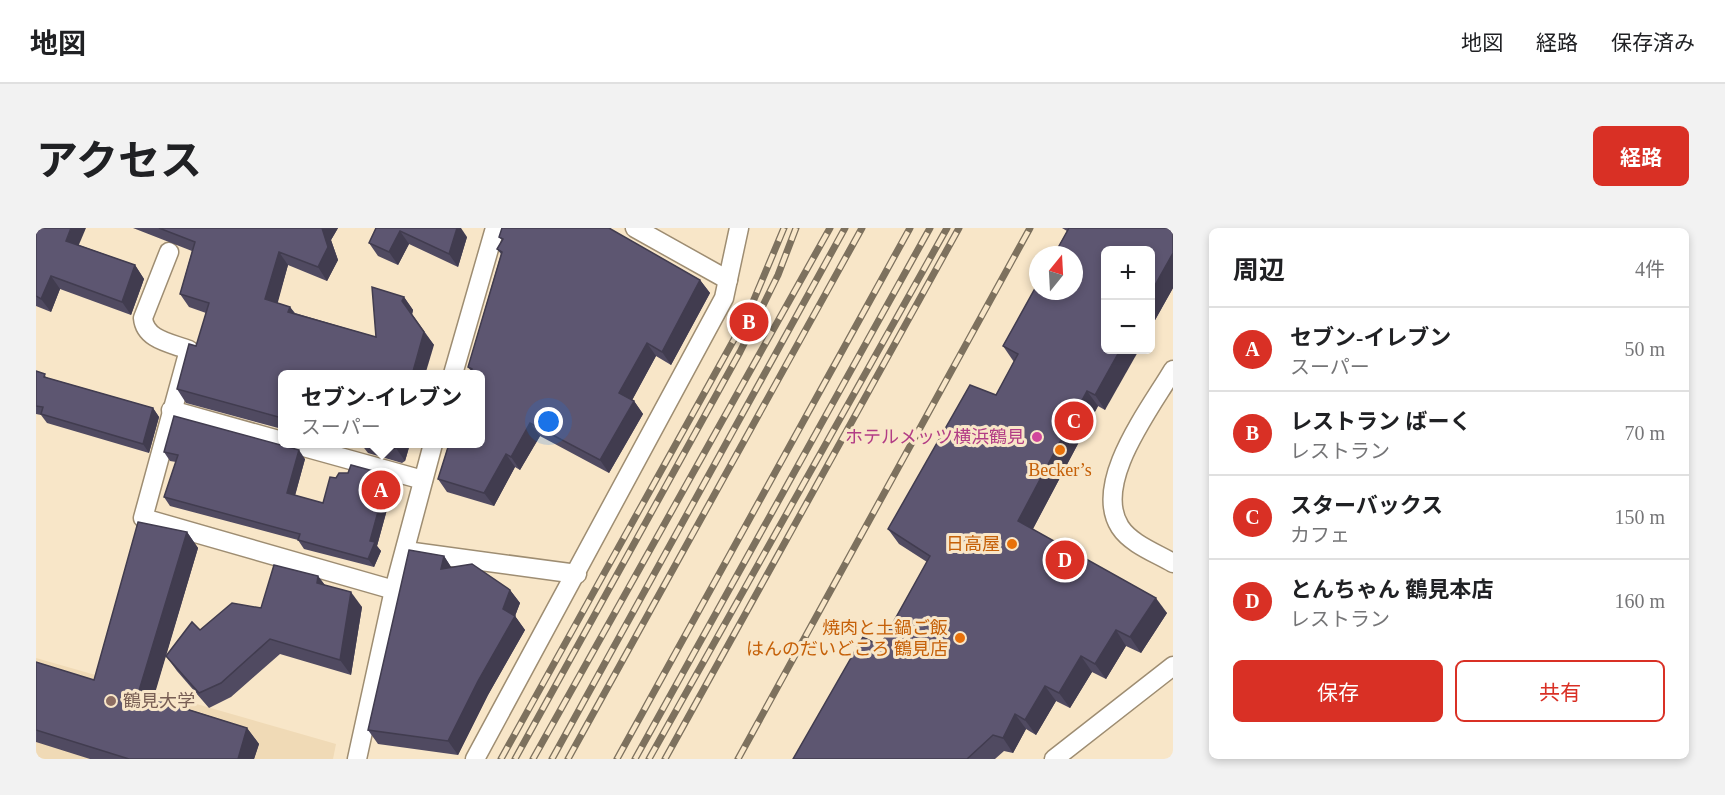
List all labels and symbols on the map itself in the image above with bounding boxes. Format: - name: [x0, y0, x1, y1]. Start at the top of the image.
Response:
- north arrow: [1029, 246, 1083, 300]
- pin: B: [730, 300, 768, 344]
- pin: C: [1054, 398, 1094, 444]
- your location: [534, 407, 563, 436]
- place label: ホテルメッツ横浜鶴見: [845, 427, 1025, 447]
- marker: ホテルメッツ横浜鶴見: [1030, 430, 1044, 444]
- marker: Becker’s: [1053, 443, 1067, 457]
- place label: Becker’s: [1028, 460, 1092, 480]
- pin: A: [362, 468, 400, 512]
- place label: 日高屋: [946, 534, 1000, 554]
- marker: 日高屋: [1005, 537, 1019, 551]
- pin: D: [1046, 538, 1084, 582]
- place label: 焼肉と土鍋ご飯 はんのだいどころ 鶴見店: [746, 618, 948, 659]
- marker: 焼肉と土鍋ご飯 はんのだいどころ 鶴見店: [953, 631, 967, 645]
- place label: 鶴見大学: [123, 691, 195, 711]
- marker: 鶴見大学: [104, 694, 118, 708]

